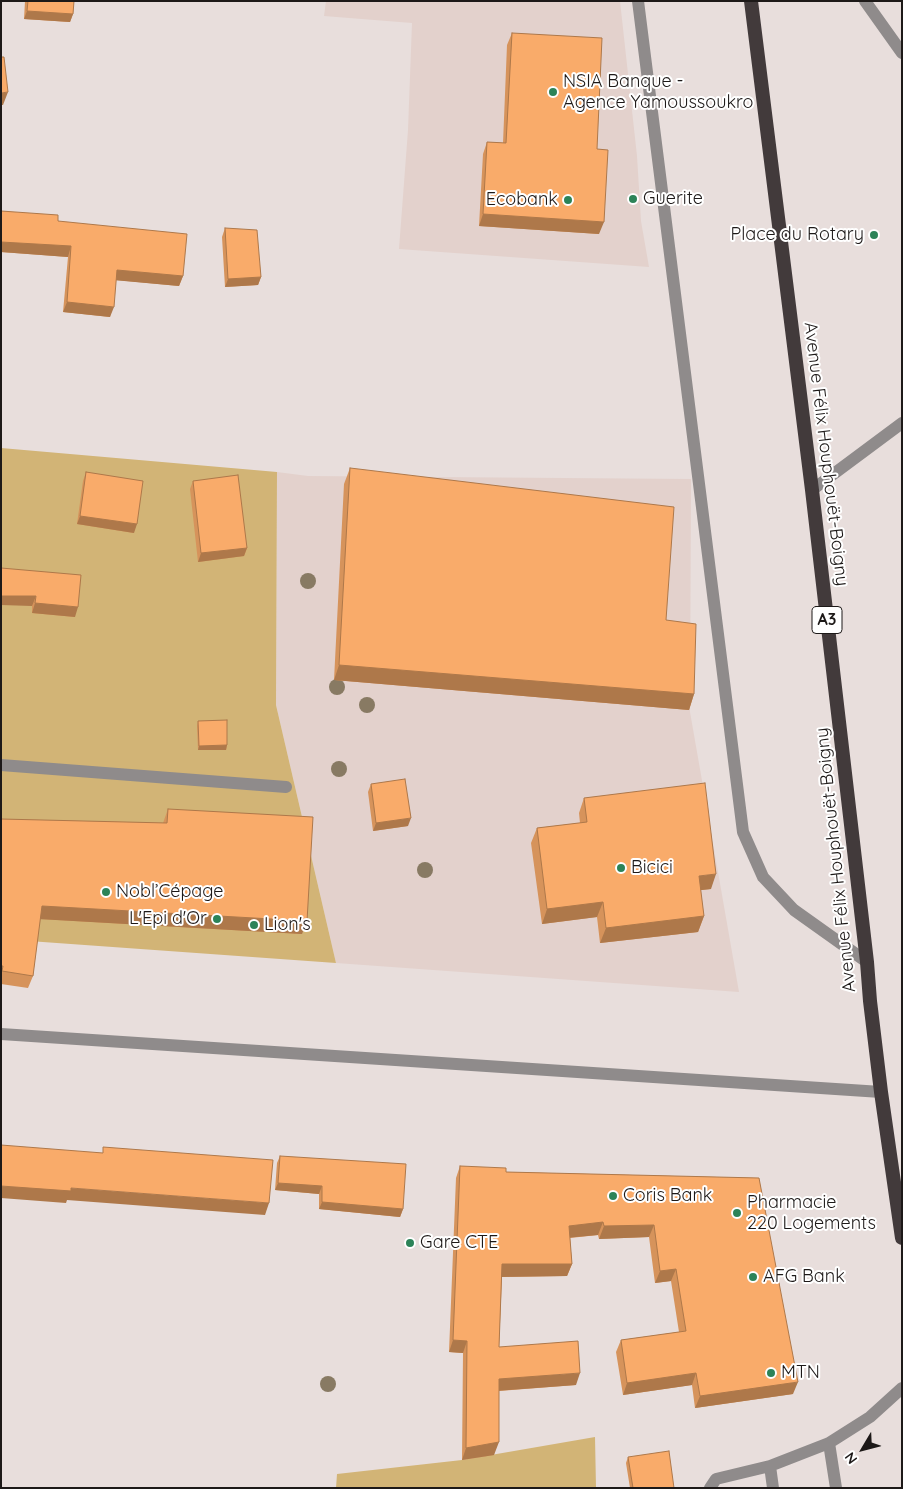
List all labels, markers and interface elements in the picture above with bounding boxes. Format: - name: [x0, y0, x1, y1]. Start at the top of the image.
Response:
- place label: NSIA Banque - Agence Yamoussoukro: [563, 71, 753, 114]
- marker: NSIA Banque - Agence Yamoussoukro: [547, 86, 559, 98]
- place label: Guerite: [643, 188, 703, 210]
- place label: Ecobank: [486, 189, 558, 211]
- marker: Guerite: [627, 193, 639, 205]
- marker: Ecobank: [562, 194, 574, 206]
- place label: Place du Rotary: [730, 224, 864, 246]
- marker: Place du Rotary: [868, 229, 880, 241]
- street label: Avenue Félix Houphouët-Boigny: [799, 321, 853, 587]
- road number: A3: [812, 606, 842, 634]
- street label: Avenue Félix Houphouët-Boigny: [811, 727, 861, 993]
- place label: Bicici: [631, 857, 673, 879]
- marker: Bicici: [615, 862, 627, 874]
- place label: Nobl’Cépage: [116, 881, 223, 903]
- marker: Nobl’Cépage: [100, 886, 112, 898]
- place label: L'Epi d'Or: [129, 908, 207, 930]
- marker: L'Epi d'Or: [211, 913, 223, 925]
- place label: Lion's: [264, 914, 311, 936]
- marker: Lion's: [248, 919, 260, 931]
- place label: Coris Bank: [623, 1185, 712, 1207]
- marker: Coris Bank: [607, 1190, 619, 1202]
- place label: Pharmacie 220 Logements: [747, 1192, 876, 1234]
- marker: Pharmacie 220 Logements: [731, 1207, 743, 1219]
- place label: Gare CTE: [420, 1232, 498, 1254]
- marker: Gare CTE: [404, 1237, 416, 1249]
- place label: AFG Bank: [763, 1266, 845, 1288]
- marker: AFG Bank: [747, 1271, 759, 1283]
- place label: MTN: [781, 1362, 820, 1384]
- marker: MTN: [765, 1367, 777, 1379]
- north arrow: [838, 1424, 888, 1474]
- text: N: [841, 1449, 861, 1468]

